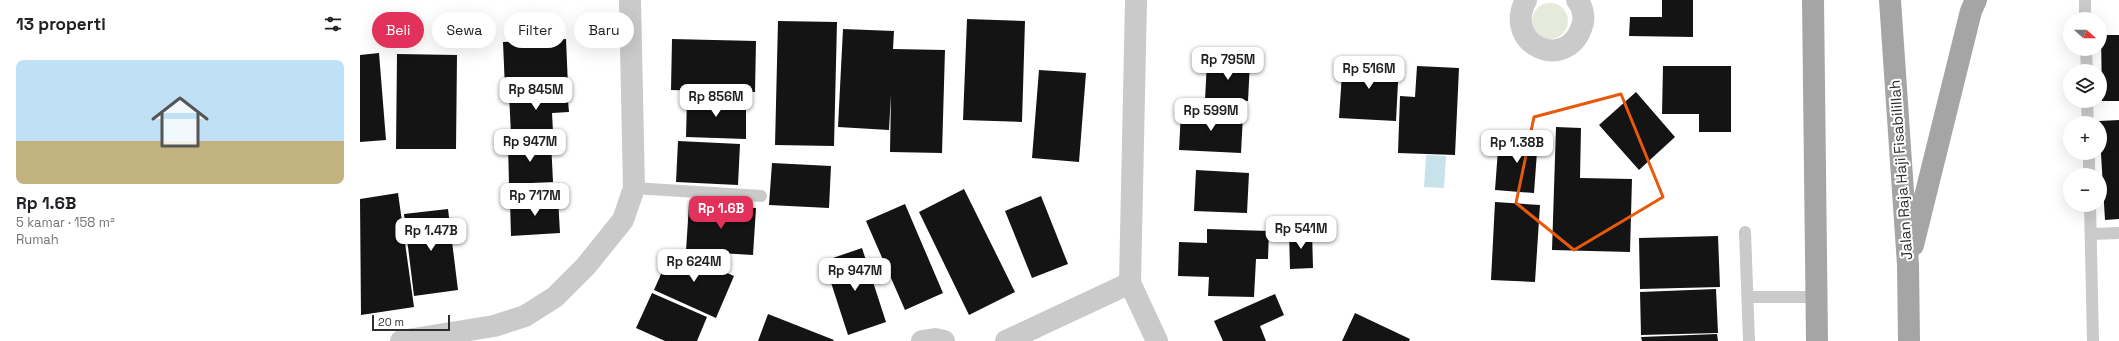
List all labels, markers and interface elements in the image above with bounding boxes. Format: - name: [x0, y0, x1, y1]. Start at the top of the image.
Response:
- chip: Beli: [372, 12, 424, 48]
- chip: Sewa: [432, 12, 496, 48]
- chip: Filter: [504, 12, 566, 48]
- chip: Baru: [574, 12, 634, 48]
- north arrow: [2063, 12, 2107, 56]
- map controls: [2063, 12, 2107, 212]
- text: 13 properti: [16, 13, 106, 35]
- icon: filters: [322, 13, 344, 35]
- pin: Rp 795M: [1191, 47, 1265, 81]
- text: Rp 795M: [1201, 51, 1255, 68]
- pin: Rp 516M: [1332, 56, 1406, 90]
- text: Rp 516M: [1343, 60, 1395, 77]
- button: layers: [2063, 64, 2107, 108]
- pin: Rp 845M: [499, 77, 573, 111]
- street label: Jalan Raja Haji Fisabilillah: [1885, 79, 1916, 261]
- text: Rp 845M: [508, 81, 564, 98]
- pin: Rp 856M: [679, 84, 753, 118]
- icon: home: [144, 86, 216, 158]
- text: Rp 856M: [689, 88, 743, 105]
- pin: Rp 599M: [1174, 98, 1248, 132]
- text: Rp 599M: [1183, 102, 1239, 119]
- button: +: [2063, 116, 2107, 160]
- pin: Rp 947M: [493, 129, 567, 163]
- pin: Rp 1.38B: [1476, 130, 1558, 164]
- text: Rp 947M: [503, 133, 557, 150]
- text: Rp 1.38B: [1490, 134, 1544, 151]
- button: −: [2063, 168, 2107, 212]
- pin: Rp 717M: [498, 183, 572, 217]
- text: Rp 717M: [509, 187, 561, 204]
- text: Rp 1.6B: [16, 192, 76, 214]
- pin: Rp 1.6B: [684, 196, 758, 230]
- text: Rp 1.6B: [698, 200, 744, 217]
- text: 5 kamar · 158 m²: [16, 214, 115, 231]
- pin: Rp 541M: [1264, 216, 1338, 250]
- pin: Rp 1.47B: [390, 218, 472, 252]
- text: Rp 541M: [1275, 220, 1327, 237]
- text: Rp 1.47B: [404, 222, 458, 239]
- text: Rumah: [16, 231, 59, 248]
- pin: Rp 624M: [657, 249, 731, 283]
- text: Rp 624M: [666, 253, 722, 270]
- pin: Rp 947M: [818, 258, 892, 292]
- text: Rp 947M: [828, 262, 882, 279]
- scale bar: [372, 313, 450, 332]
- text: 20 m: [378, 315, 404, 329]

